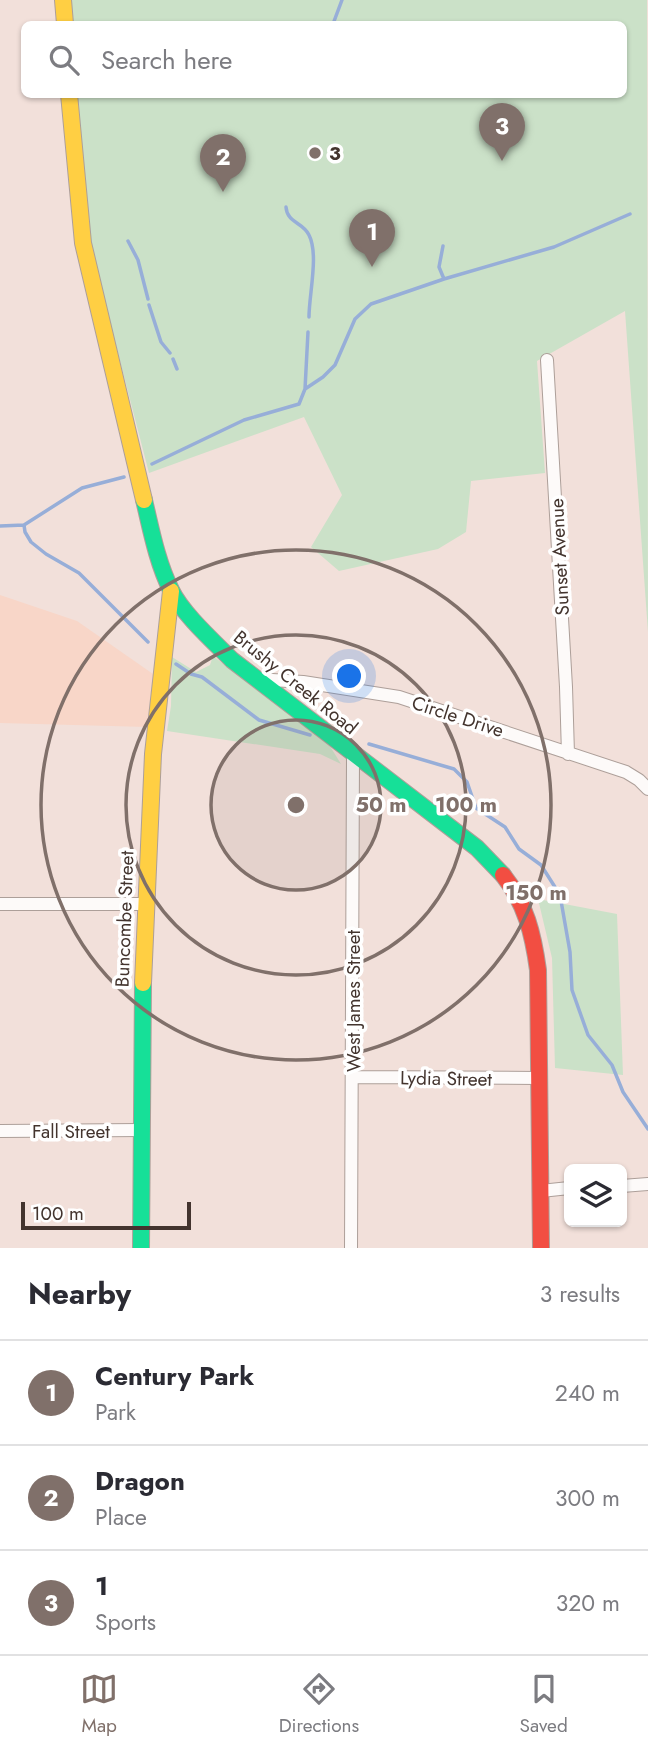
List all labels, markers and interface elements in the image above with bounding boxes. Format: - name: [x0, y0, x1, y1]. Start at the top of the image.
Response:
- search box: [21, 21, 627, 98]
- icon: search: [45, 41, 83, 79]
- text: Search here: [101, 41, 233, 79]
- pin: 3: [479, 103, 525, 161]
- pin: 2: [200, 134, 246, 192]
- place label: 3: [329, 140, 341, 167]
- marker: 3: [307, 145, 323, 161]
- pin: 1: [349, 209, 395, 267]
- street label: Sunset Avenue: [543, 498, 576, 616]
- street label: Brushy Creek Road: [228, 624, 363, 741]
- your location: [332, 659, 366, 693]
- street label: Circle Drive: [408, 689, 508, 744]
- text: 50 m: [356, 790, 406, 820]
- text: 100 m: [435, 790, 497, 820]
- centre of rings: [284, 793, 308, 817]
- street label: Buncombe Street: [109, 850, 140, 988]
- text: 150 m: [505, 878, 567, 908]
- street label: West James Street: [340, 930, 367, 1072]
- street label: Lydia Street: [400, 1064, 493, 1093]
- street label: Fall Street: [32, 1118, 110, 1145]
- map controls: [564, 1164, 627, 1227]
- button: layers: [564, 1164, 627, 1227]
- scale bar: [21, 1199, 191, 1231]
- text: 100 m: [32, 1200, 84, 1227]
- text: Nearby: [28, 1272, 131, 1315]
- text: 3 results: [540, 1277, 620, 1311]
- text: Century Park: [95, 1357, 254, 1395]
- text: 1: [45, 1376, 57, 1410]
- text: 240 m: [555, 1376, 620, 1410]
- text: Park: [95, 1395, 136, 1429]
- text: Dragon: [95, 1462, 185, 1500]
- text: 2: [43, 1481, 59, 1515]
- text: 300 m: [555, 1481, 620, 1515]
- text: Place: [95, 1500, 147, 1534]
- text: 1: [95, 1567, 108, 1605]
- text: 3: [44, 1586, 58, 1620]
- text: 320 m: [556, 1586, 620, 1620]
- text: Sports: [95, 1605, 156, 1639]
- tab: Map: [80, 1670, 118, 1739]
- tab: Directions: [279, 1670, 359, 1739]
- tab: Saved: [520, 1670, 568, 1739]

